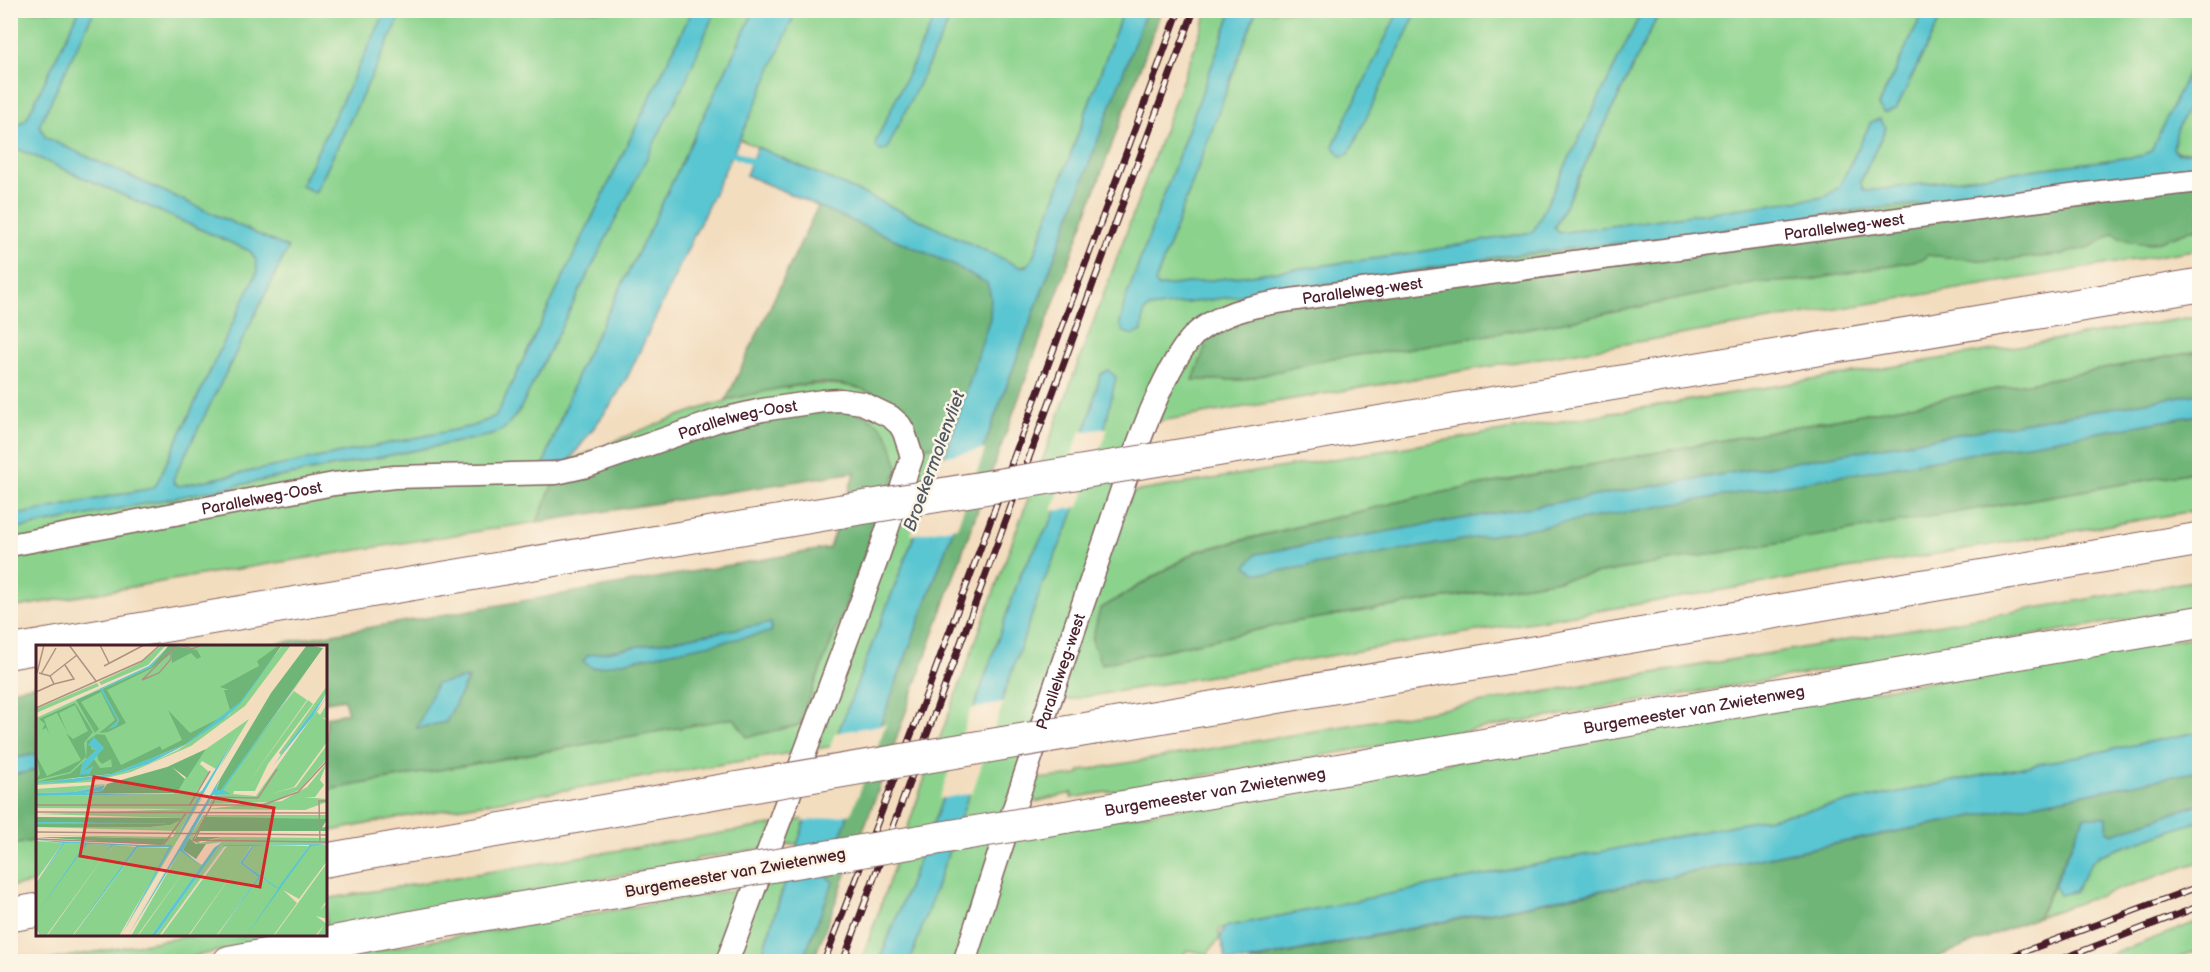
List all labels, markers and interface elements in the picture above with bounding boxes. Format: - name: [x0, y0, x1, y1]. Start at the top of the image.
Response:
- street label: Parallelweg-west: [1783, 210, 1906, 245]
- street label: Parallelweg-west: [1301, 274, 1424, 309]
- water label: Broekermolenvliet: [899, 388, 970, 534]
- street label: Parallelweg-Oost: [676, 397, 799, 444]
- street label: Parallelweg-Oost: [200, 478, 324, 520]
- street label: Parallelweg-west: [1033, 611, 1090, 732]
- inset map: [36, 645, 327, 936]
- street label: Burgemeester van Zwietenweg: [1582, 682, 1806, 739]
- street label: Burgemeester van Zwietenweg: [1103, 764, 1327, 821]
- street label: Burgemeester van Zwietenweg: [623, 845, 847, 902]

